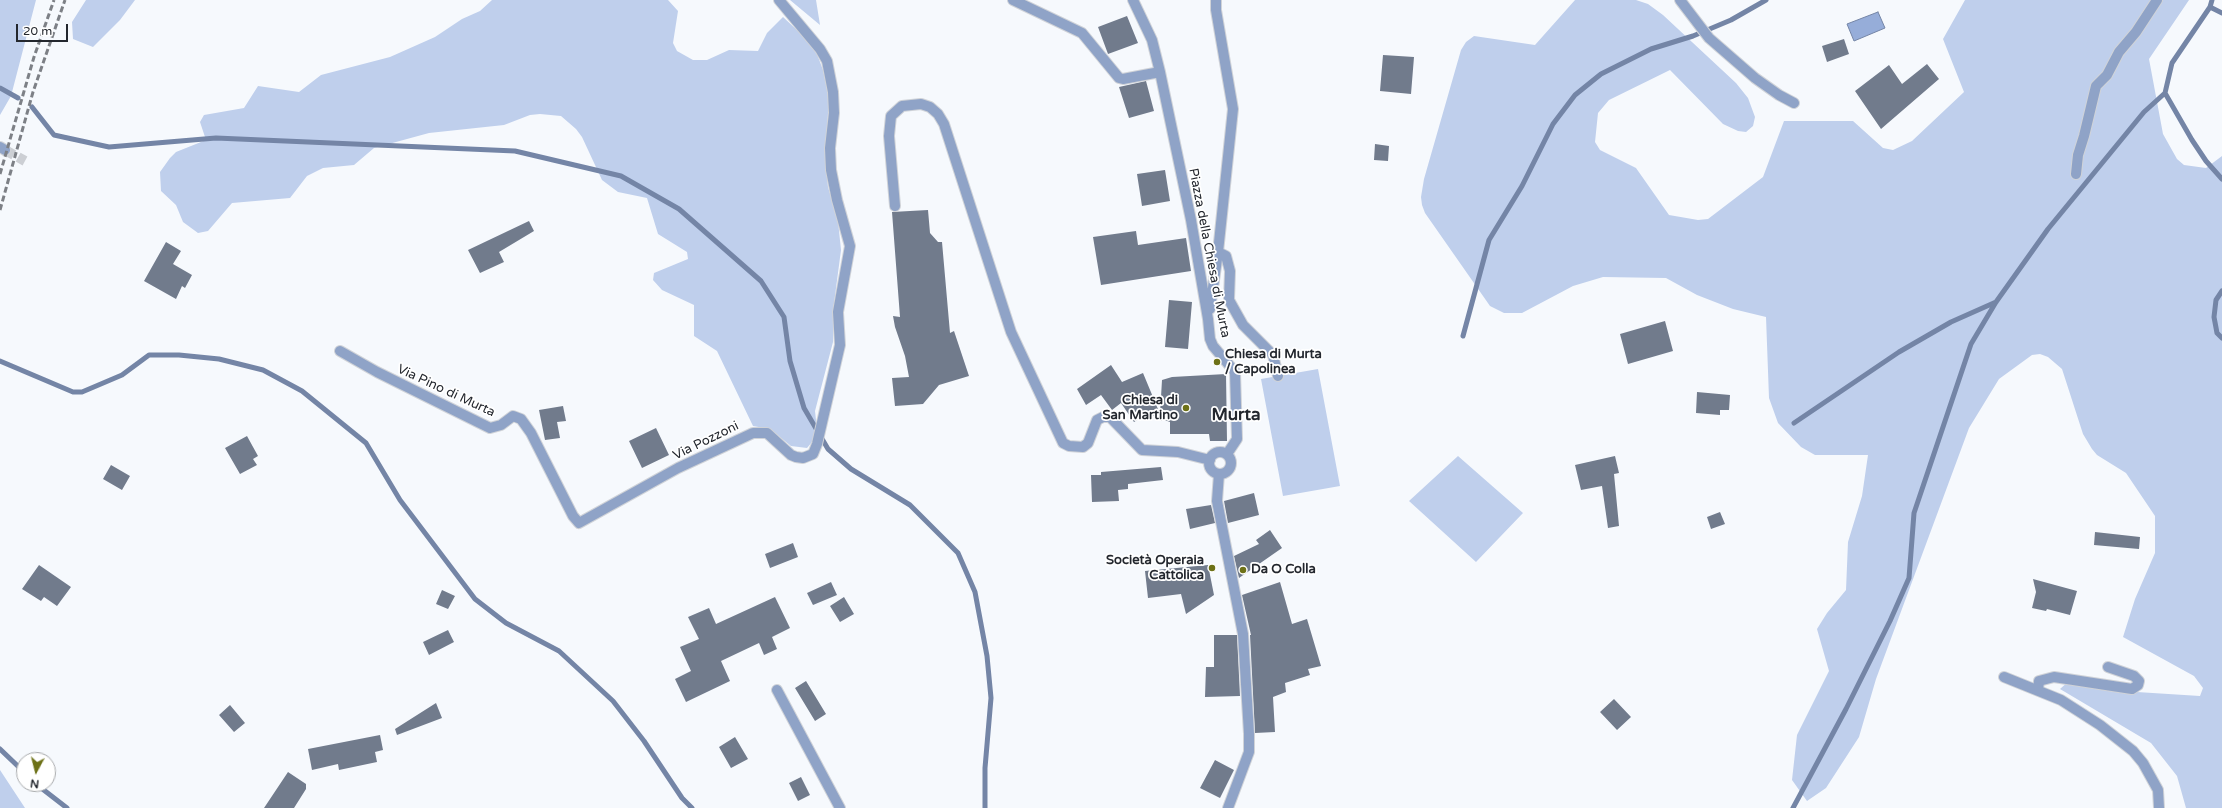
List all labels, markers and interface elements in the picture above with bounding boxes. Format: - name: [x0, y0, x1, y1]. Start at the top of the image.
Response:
- scale bar: [18, 16, 70, 42]
- text: 20 m: [23, 24, 52, 38]
- street label: Piazza della Chiesa di Murta: [1185, 167, 1233, 339]
- place label: Chiesa di Murta / Capolinea: [1225, 347, 1322, 378]
- marker: Chiesa di Murta / Capolinea: [1212, 357, 1222, 367]
- street label: Via Pino di Murta: [395, 361, 497, 421]
- place label: Chiesa di San Martino: [1103, 393, 1178, 424]
- marker: Chiesa di San Martino: [1181, 403, 1191, 413]
- district label: Murta: [1211, 406, 1261, 426]
- street label: Via Pozzoni: [671, 418, 741, 464]
- place label: Società Operaia Cattolica: [1106, 553, 1204, 584]
- place label: Da O Colla: [1251, 562, 1316, 578]
- marker: Società Operaia Cattolica: [1207, 563, 1217, 573]
- marker: Da O Colla: [1238, 565, 1248, 575]
- north arrow: [16, 752, 56, 792]
- text: N: [29, 776, 40, 790]

